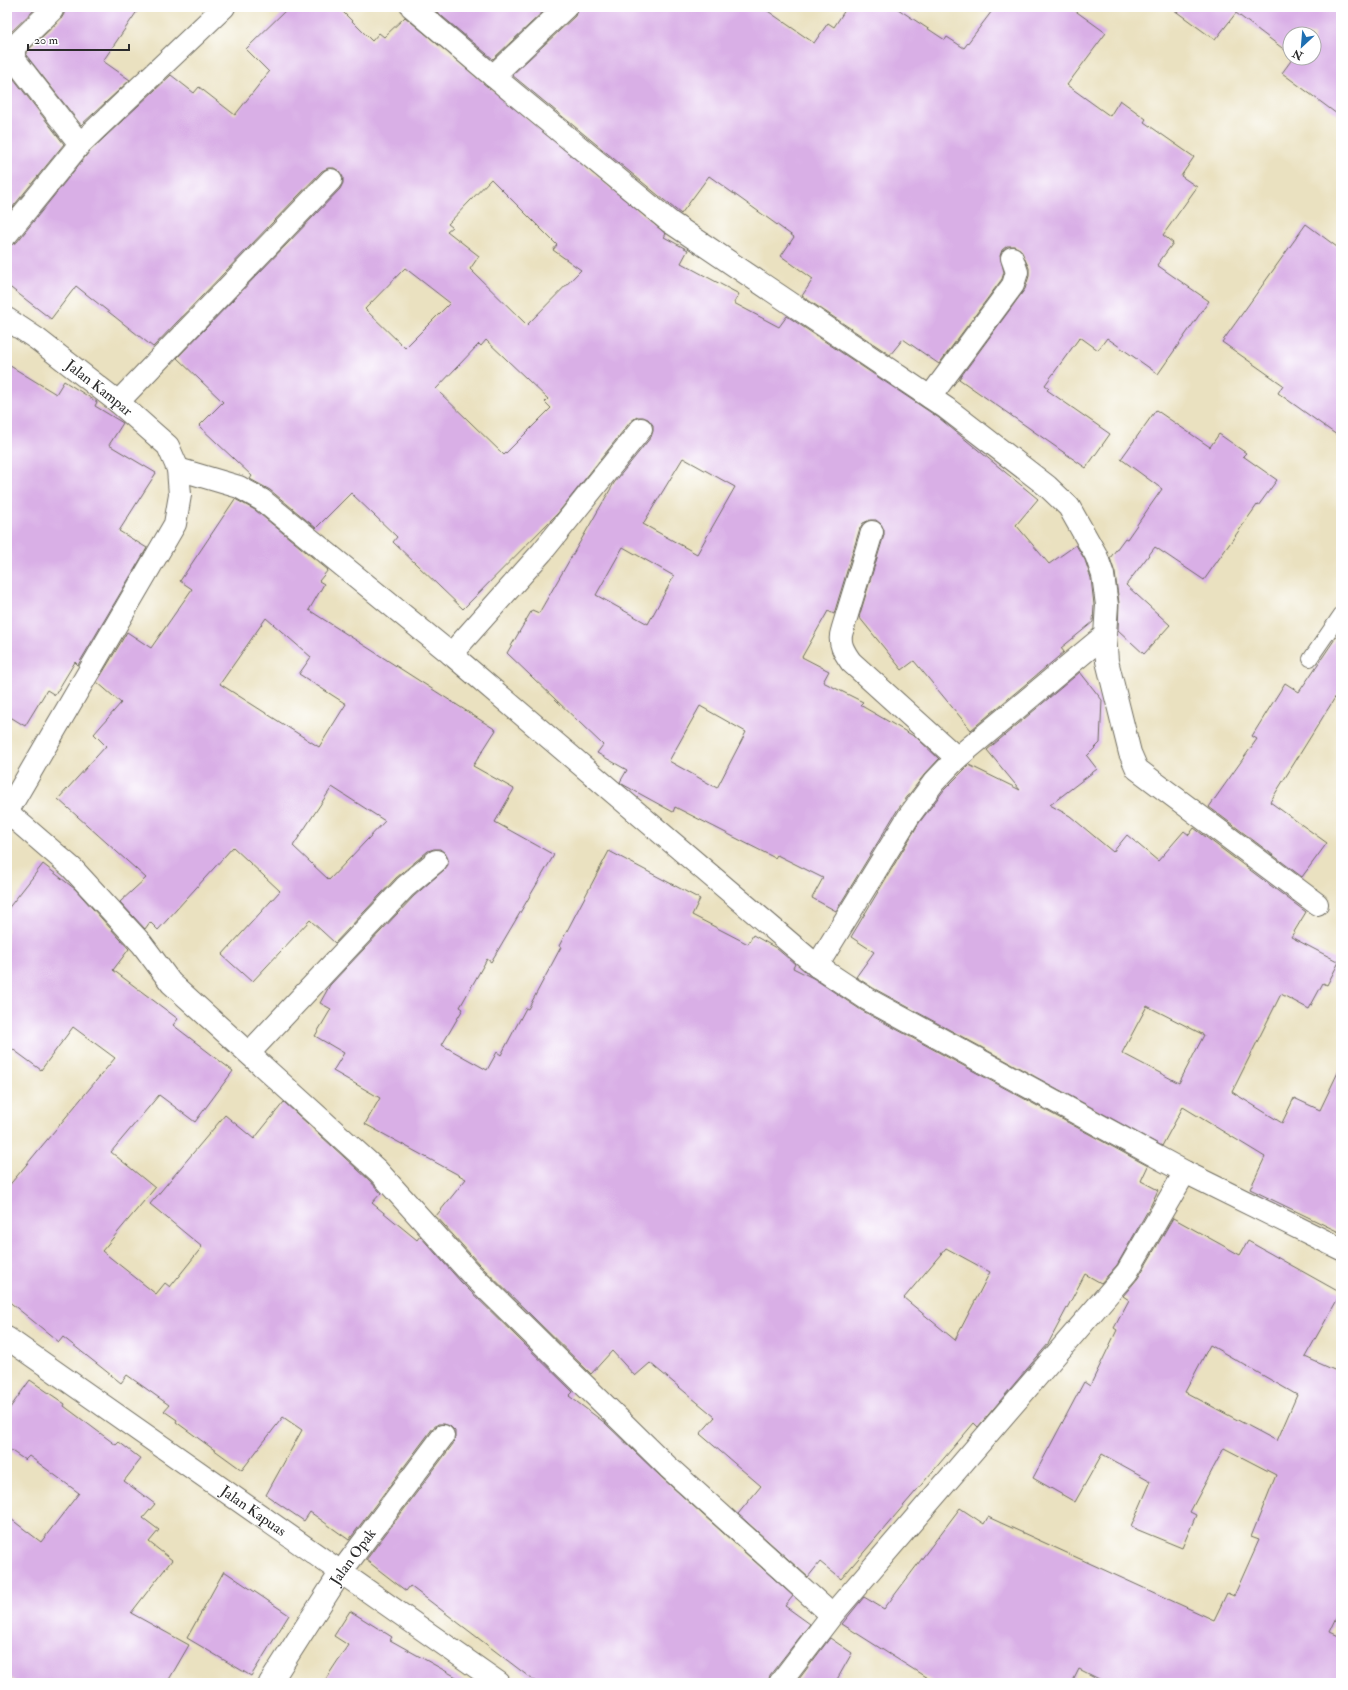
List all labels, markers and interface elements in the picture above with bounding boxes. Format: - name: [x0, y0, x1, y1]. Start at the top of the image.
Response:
- scale bar: [28, 26, 129, 52]
- north arrow: [1282, 26, 1322, 66]
- text: 20 m: [34, 33, 59, 48]
- text: N: [1290, 46, 1306, 63]
- street label: Jalan Kampar: [60, 355, 137, 421]
- street label: Jalan Kapuas: [215, 1481, 290, 1541]
- street label: Jalan Opak: [325, 1525, 380, 1590]

